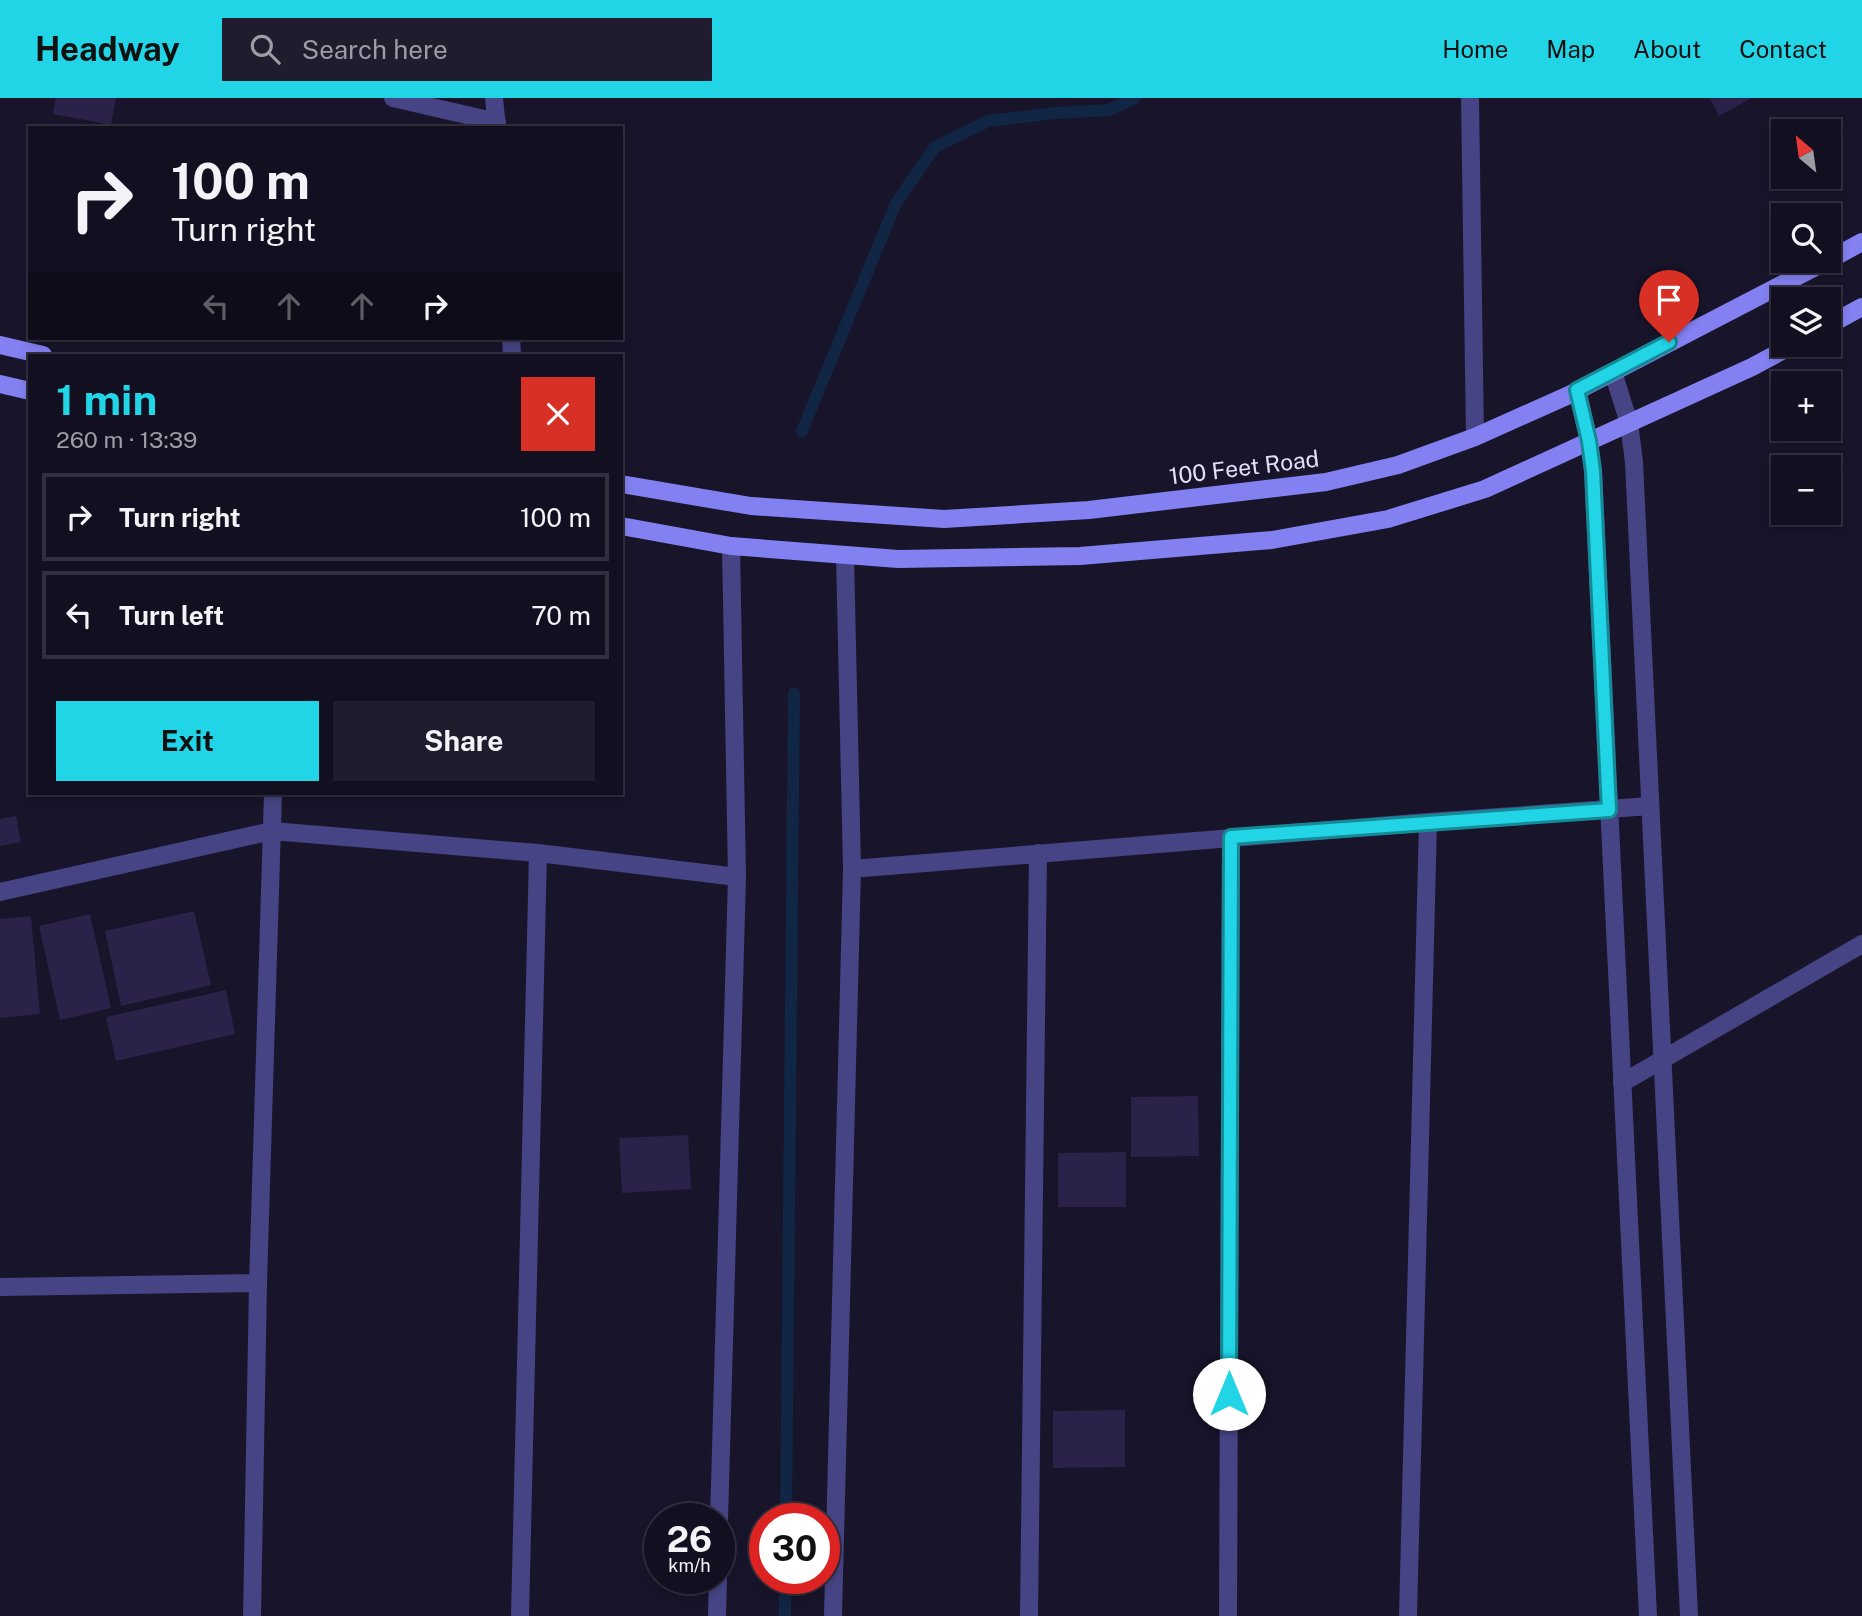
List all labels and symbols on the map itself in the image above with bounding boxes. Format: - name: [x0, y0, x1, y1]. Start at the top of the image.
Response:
- north arrow: [1771, 119, 1841, 189]
- pin: [1639, 270, 1699, 342]
- street label: 100 Feet Road: [1168, 444, 1320, 490]
- position arrow: [1192, 1357, 1266, 1431]
- speed limit sign: 30: [749, 1503, 840, 1594]

